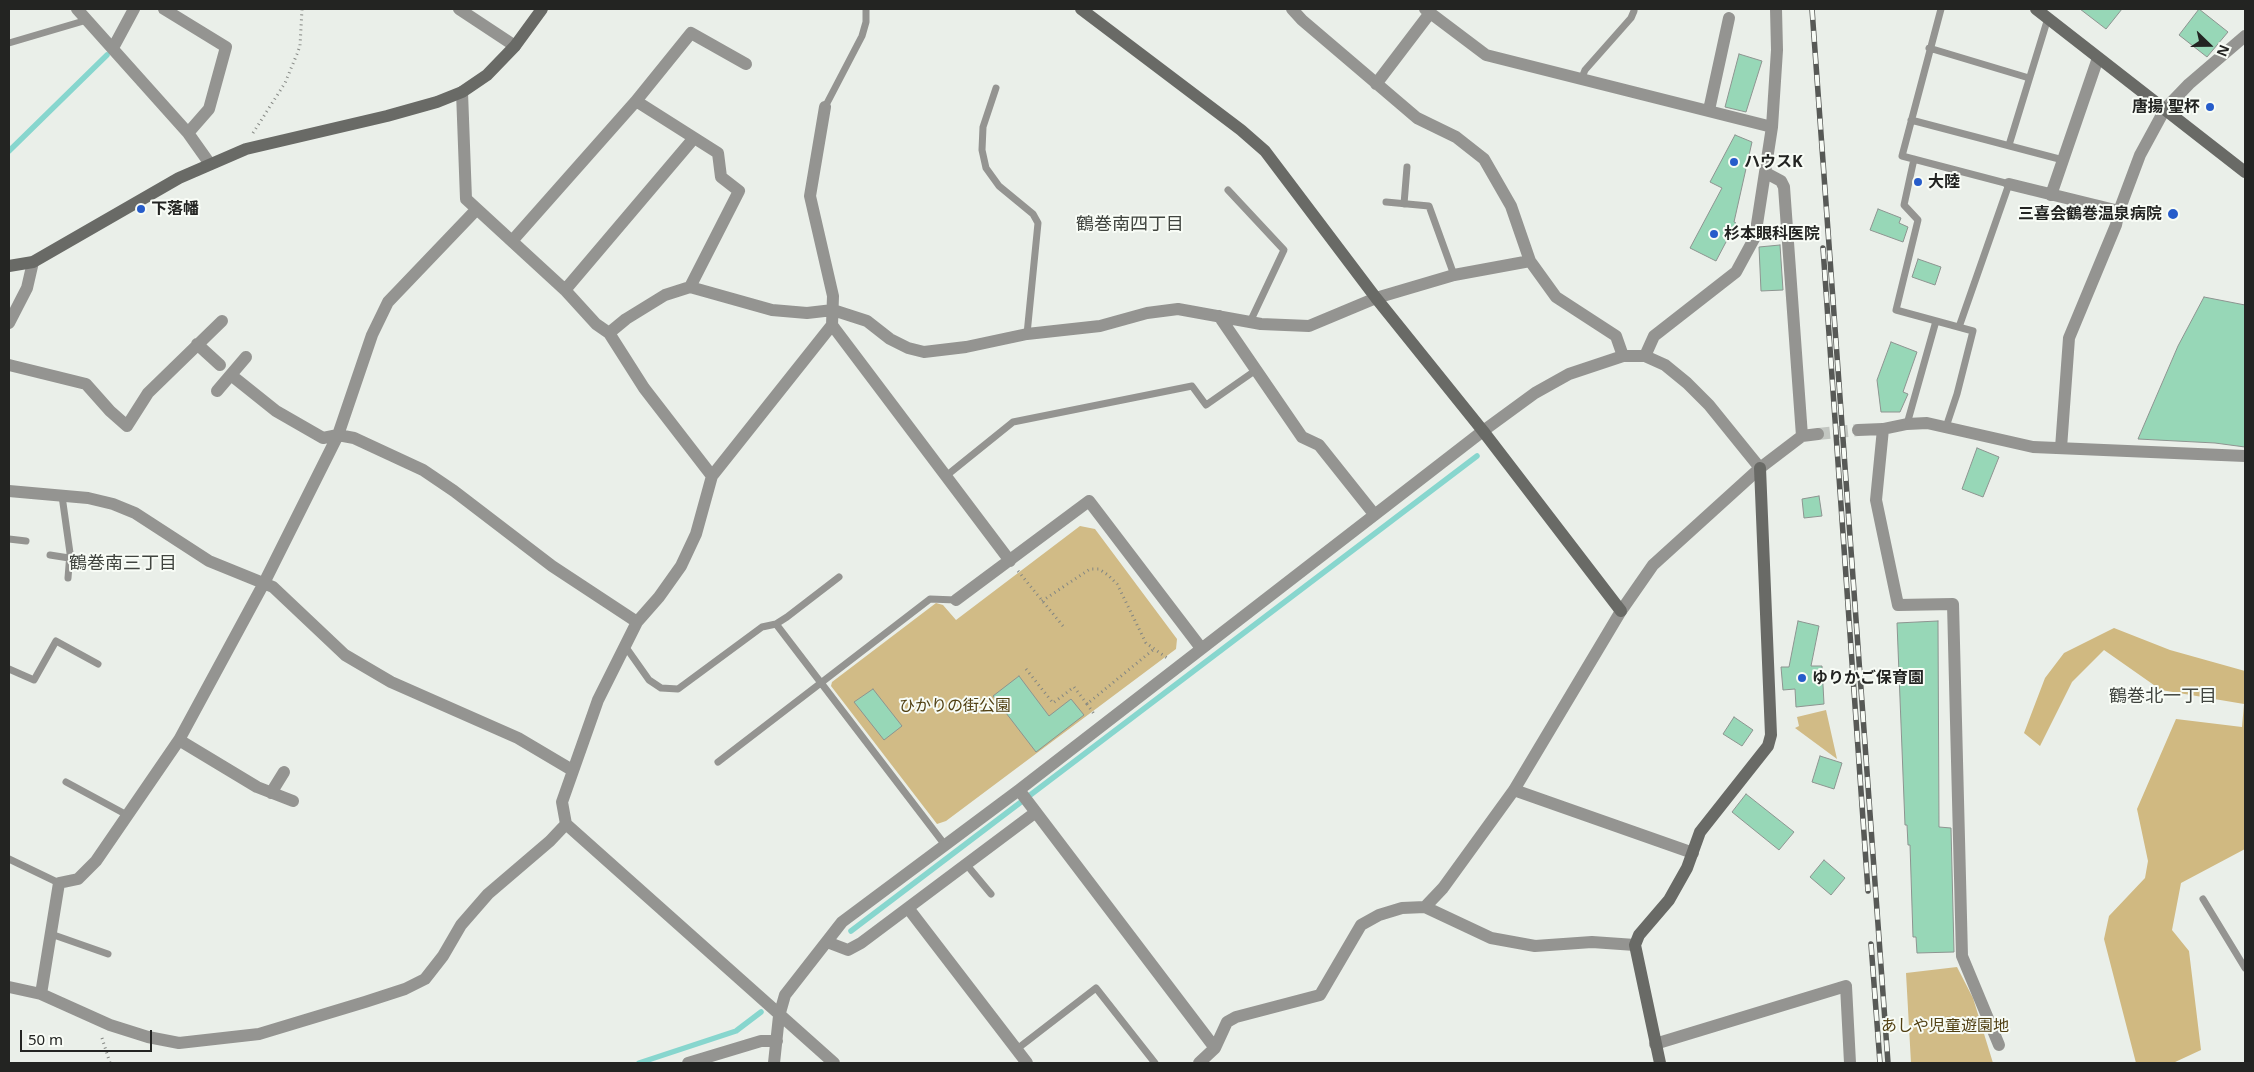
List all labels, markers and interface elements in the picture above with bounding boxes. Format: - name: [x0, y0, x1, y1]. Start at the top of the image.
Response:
- north arrow: [2184, 20, 2234, 70]
- text: N: [2212, 42, 2234, 60]
- place label: 唐揚 聖杯: [2132, 97, 2200, 117]
- marker: 唐揚 聖杯: [2204, 101, 2216, 113]
- place label: ハウスK: [1744, 152, 1803, 172]
- marker: ハウスK: [1728, 156, 1740, 168]
- place label: 大陸: [1928, 172, 1960, 192]
- marker: 大陸: [1912, 176, 1924, 188]
- place label: 下落幡: [151, 199, 199, 219]
- marker: 下落幡: [135, 203, 147, 215]
- place label: 三喜会鶴巻温泉病院: [2018, 204, 2162, 224]
- marker: 三喜会鶴巻温泉病院: [2166, 207, 2180, 221]
- district label: 鶴巻南四丁目: [1076, 214, 1184, 236]
- place label: 杉本眼科医院: [1724, 224, 1820, 244]
- marker: 杉本眼科医院: [1708, 228, 1720, 240]
- district label: 鶴巻南三丁目: [69, 553, 177, 575]
- place label: ゆりかご保育園: [1812, 668, 1924, 688]
- marker: ゆりかご保育園: [1796, 672, 1808, 684]
- district label: 鶴巻北一丁目: [2109, 686, 2217, 708]
- park label: ひかりの街公園: [899, 696, 1011, 716]
- park label: あしや児童遊園地: [1881, 1016, 2009, 1036]
- scale bar: [22, 1020, 155, 1052]
- text: 50 m: [28, 1029, 63, 1049]

